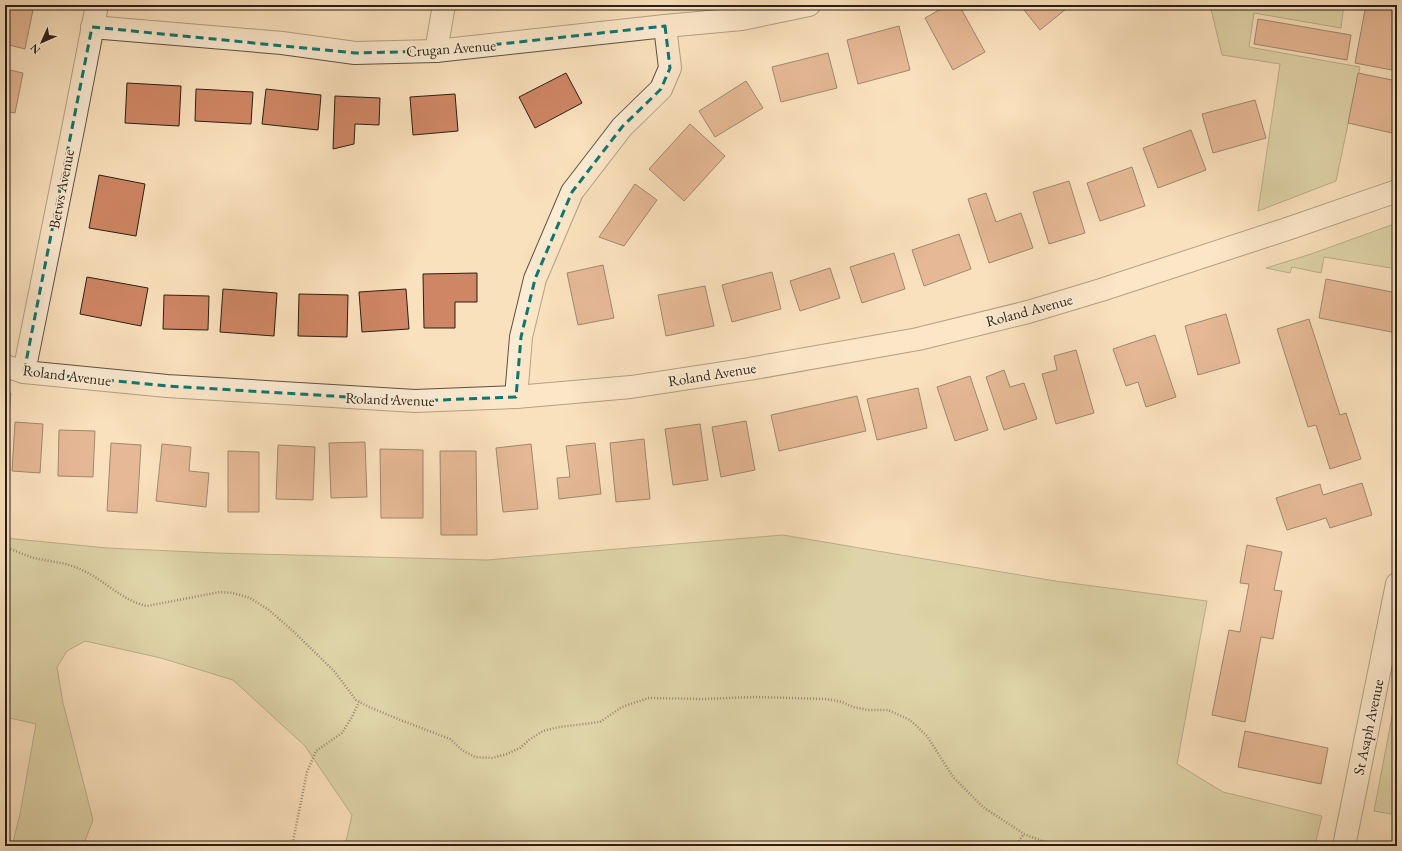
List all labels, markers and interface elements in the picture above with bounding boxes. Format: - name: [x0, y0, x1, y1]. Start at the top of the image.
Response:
- north arrow: [22, 22, 62, 62]
- street label: Crugan Avenue: [405, 35, 497, 61]
- text: N: [27, 41, 43, 57]
- street label: Betws Avenue: [44, 148, 78, 230]
- street label: Roland Avenue: [984, 289, 1075, 331]
- street label: Roland Avenue: [667, 358, 758, 390]
- street label: Roland Avenue: [22, 360, 112, 390]
- street label: Roland Avenue: [345, 388, 435, 410]
- street label: St Asaph Avenue: [1349, 677, 1387, 777]

